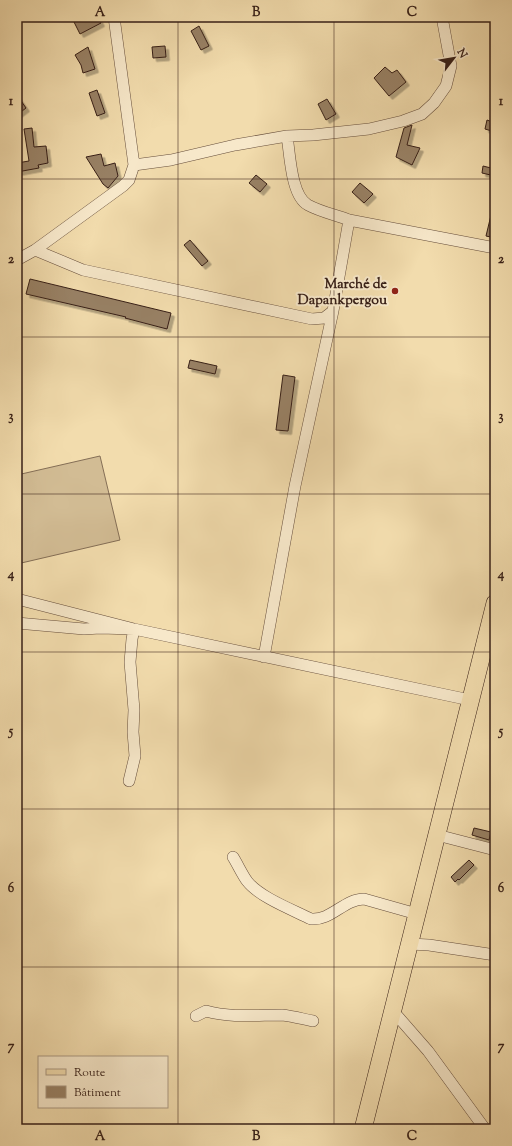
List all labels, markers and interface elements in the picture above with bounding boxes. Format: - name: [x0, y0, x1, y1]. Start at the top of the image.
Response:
- text: A: [95, 4, 106, 22]
- text: B: [252, 4, 261, 22]
- text: C: [407, 4, 417, 22]
- north arrow: [434, 38, 474, 78]
- text: N: [452, 45, 471, 61]
- text: 1: [9, 93, 14, 111]
- text: 1: [499, 93, 504, 111]
- text: 2: [8, 251, 15, 269]
- text: 2: [498, 251, 505, 269]
- place label: Marché de Dapankpergou: [298, 275, 388, 311]
- marker: Marché de Dapankpergou: [390, 286, 400, 296]
- text: 3: [8, 408, 14, 426]
- text: 3: [498, 408, 504, 426]
- text: 4: [7, 566, 15, 584]
- text: 4: [497, 566, 505, 584]
- text: 5: [8, 723, 14, 741]
- text: 5: [498, 723, 504, 741]
- text: 6: [8, 880, 15, 898]
- text: 6: [498, 880, 505, 898]
- text: 7: [8, 1038, 15, 1056]
- text: 7: [498, 1038, 505, 1056]
- legend: [38, 1056, 168, 1108]
- text: Route: [74, 1064, 106, 1082]
- text: Bâtiment: [74, 1084, 121, 1102]
- text: A: [95, 1128, 106, 1146]
- text: B: [252, 1128, 261, 1146]
- text: C: [407, 1128, 417, 1146]

